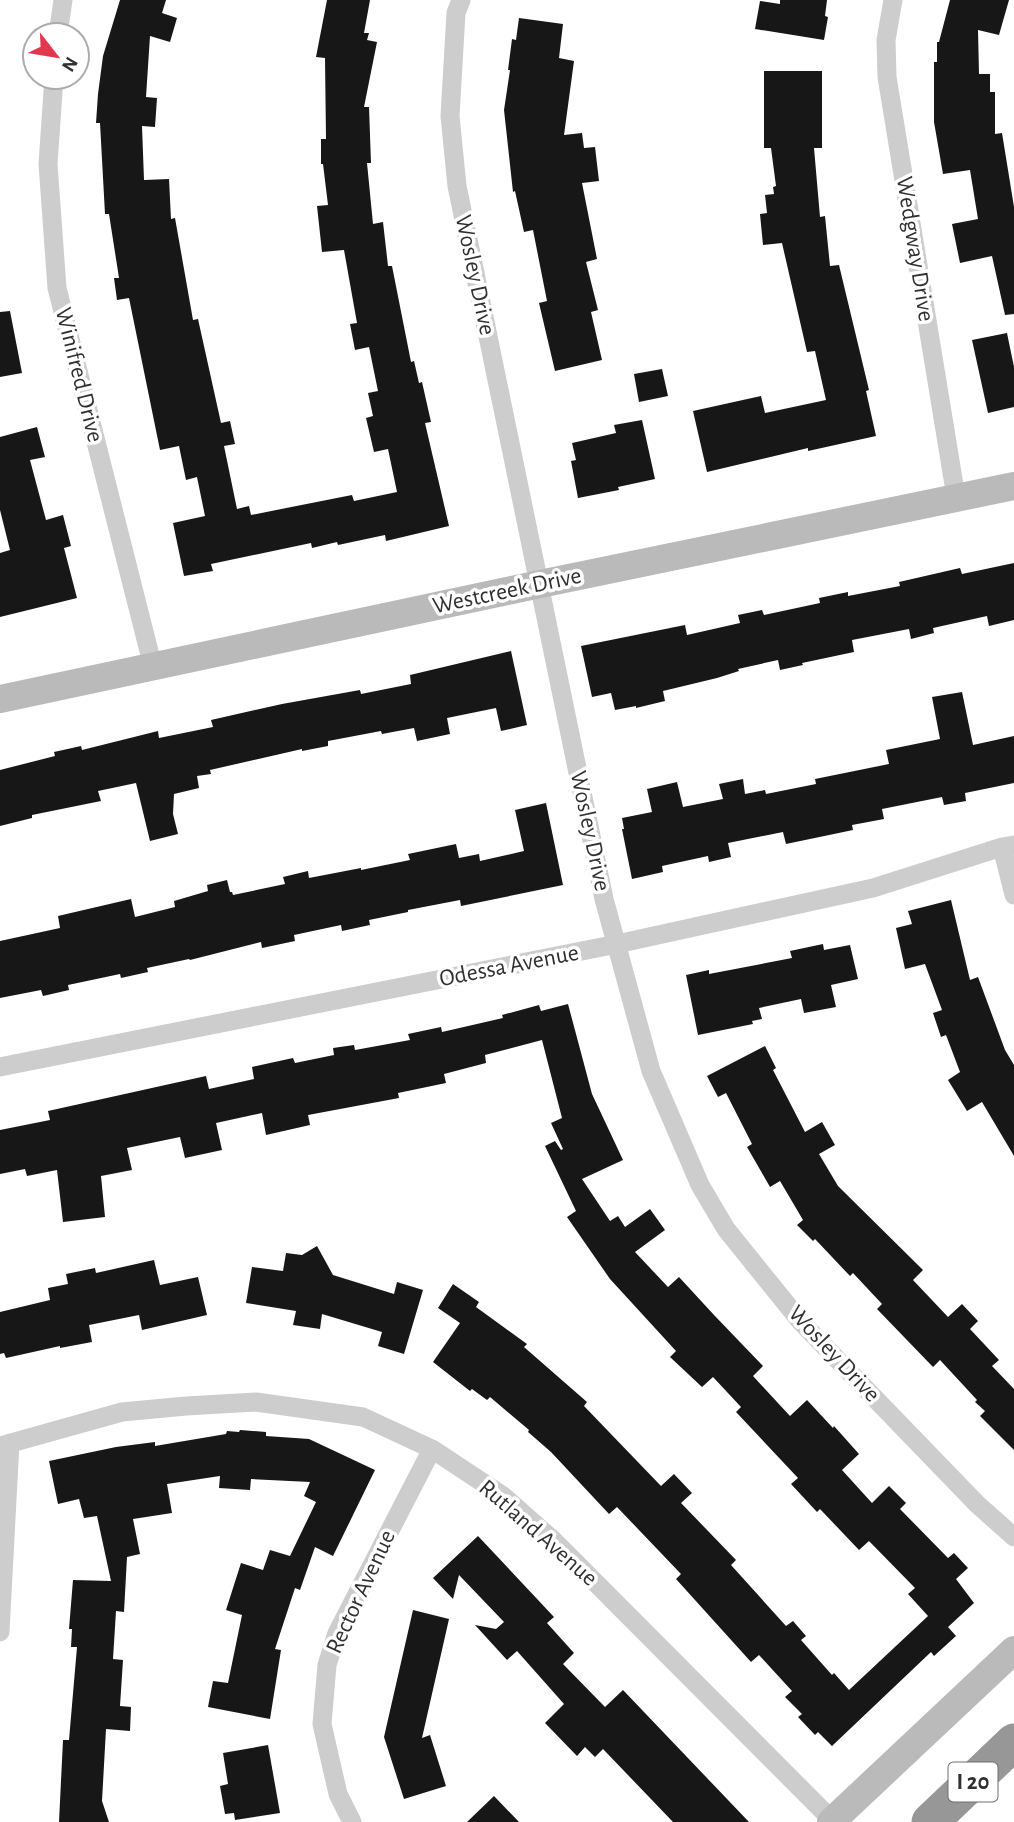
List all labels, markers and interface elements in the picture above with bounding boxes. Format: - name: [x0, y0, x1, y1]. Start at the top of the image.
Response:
- north arrow: [21, 21, 91, 91]
- text: N: [58, 53, 81, 75]
- street label: Wedgway Drive: [892, 175, 938, 323]
- street label: Wosley Drive: [451, 213, 499, 337]
- street label: Winifred Drive: [51, 305, 107, 445]
- street label: Westcreek Drive: [430, 564, 584, 618]
- street label: Wosley Drive: [566, 769, 614, 893]
- street label: Odessa Avenue: [437, 941, 581, 991]
- street label: Wosley Drive: [784, 1301, 884, 1407]
- street label: Rutland Avenue: [474, 1475, 602, 1591]
- street label: Rector Avenue: [322, 1527, 400, 1657]
- road number: I 20: [948, 1763, 998, 1802]

